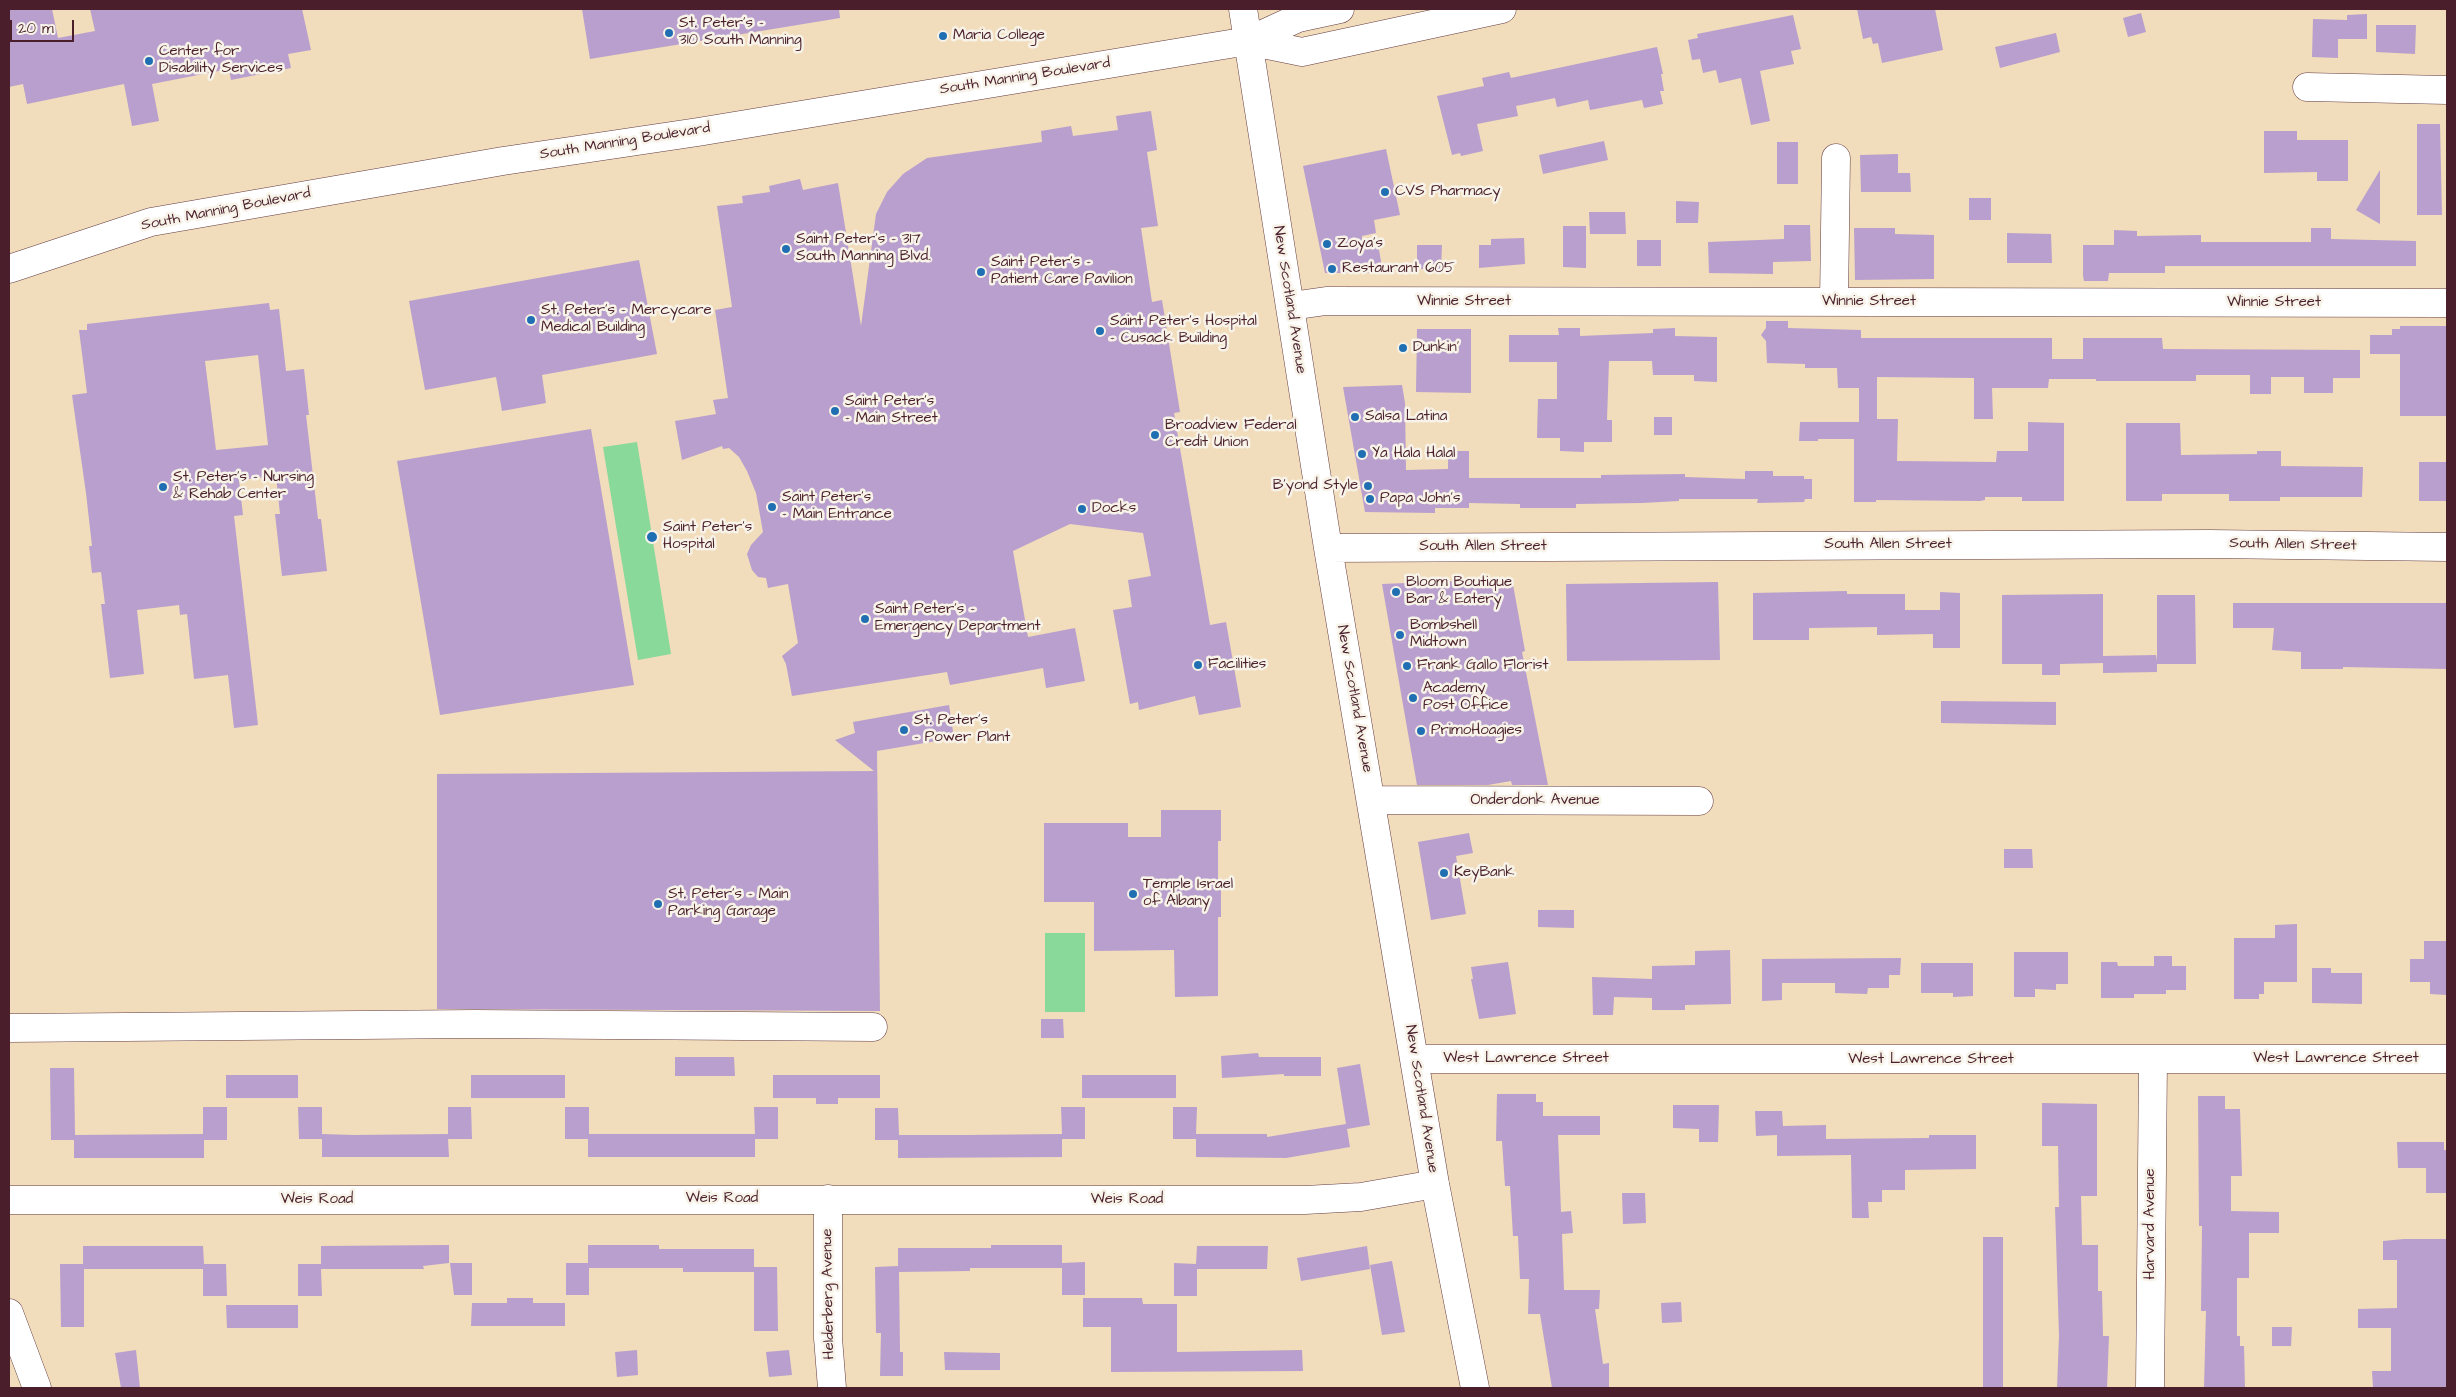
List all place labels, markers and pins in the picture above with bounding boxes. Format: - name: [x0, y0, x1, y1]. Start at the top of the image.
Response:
- place label: St. Peter's - 310 South Manning: [679, 15, 802, 50]
- marker: St. Peter's - 310 South Manning: [663, 27, 675, 39]
- place label: Maria College: [953, 27, 1045, 45]
- marker: Maria College: [937, 30, 949, 42]
- place label: Center for Disability Services: [159, 43, 283, 78]
- marker: Center for Disability Services: [143, 55, 155, 67]
- place label: CVS Pharmacy: [1395, 183, 1501, 201]
- marker: CVS Pharmacy: [1379, 186, 1391, 198]
- place label: Saint Peter's - 317 South Manning Blvd.: [796, 231, 930, 266]
- place label: Zoya’s: [1337, 235, 1383, 253]
- marker: Zoya’s: [1321, 238, 1333, 250]
- marker: Saint Peter's - 317 South Manning Blvd.: [780, 243, 792, 255]
- place label: Saint Peter's - Patient Care Pavilion: [991, 254, 1133, 289]
- place label: Restaurant 605: [1342, 260, 1455, 278]
- marker: Restaurant 605: [1326, 263, 1338, 275]
- marker: Saint Peter's - Patient Care Pavilion: [975, 266, 987, 278]
- place label: St. Peter's - Mercycare Medical Building: [541, 302, 712, 337]
- place label: Saint Peter's Hospital - Cusack Building: [1110, 313, 1257, 348]
- marker: St. Peter's - Mercycare Medical Building: [525, 314, 537, 326]
- marker: Saint Peter's Hospital - Cusack Building: [1094, 325, 1106, 337]
- place label: Dunkin': [1413, 339, 1459, 357]
- marker: Dunkin': [1397, 342, 1409, 354]
- place label: Saint Peter's - Main Street: [845, 393, 938, 428]
- marker: Saint Peter's - Main Street: [829, 405, 841, 417]
- place label: Salsa Latina: [1365, 408, 1447, 426]
- marker: Salsa Latina: [1349, 411, 1361, 423]
- place label: Broadview Federal Credit Union: [1165, 417, 1297, 452]
- marker: Broadview Federal Credit Union: [1149, 429, 1161, 441]
- place label: Ya Hala Halal: [1372, 445, 1455, 463]
- marker: Ya Hala Halal: [1356, 448, 1368, 460]
- place label: St. Peter's - Nursing & Rehab Center: [173, 469, 314, 504]
- place label: B'yond Style: [1273, 477, 1358, 495]
- marker: B'yond Style: [1362, 480, 1374, 492]
- marker: St. Peter's - Nursing & Rehab Center: [157, 481, 169, 493]
- place label: Saint Peter's - Main Entrance: [782, 489, 892, 524]
- place label: Papa John's: [1380, 490, 1460, 508]
- marker: Papa John's: [1364, 493, 1376, 505]
- place label: Docks: [1092, 500, 1136, 518]
- marker: Saint Peter's - Main Entrance: [766, 501, 778, 513]
- marker: Docks: [1076, 503, 1088, 515]
- place label: Saint Peter's Hospital: [663, 519, 752, 554]
- marker: Saint Peter's Hospital: [645, 530, 659, 544]
- place label: Bloom Boutique Bar & Eatery: [1406, 574, 1512, 609]
- marker: Bloom Boutique Bar & Eatery: [1390, 586, 1402, 598]
- place label: Saint Peter's - Emergency Department: [875, 601, 1041, 636]
- marker: Saint Peter's - Emergency Department: [859, 613, 871, 625]
- place label: Bombshell Midtown: [1410, 617, 1477, 652]
- marker: Bombshell Midtown: [1394, 629, 1406, 641]
- place label: Facilities: [1208, 656, 1266, 674]
- place label: Frank Gallo Florist: [1417, 657, 1549, 675]
- marker: Facilities: [1192, 659, 1204, 671]
- marker: Frank Gallo Florist: [1401, 660, 1413, 672]
- place label: Academy Post Office: [1423, 680, 1508, 715]
- marker: Academy Post Office: [1407, 692, 1419, 704]
- place label: St. Peter's - Power Plant: [914, 712, 1010, 747]
- place label: PrimoHoagies: [1431, 722, 1522, 740]
- marker: St. Peter's - Power Plant: [898, 724, 910, 736]
- marker: PrimoHoagies: [1415, 725, 1427, 737]
- place label: KeyBank: [1454, 864, 1514, 882]
- marker: KeyBank: [1438, 867, 1450, 879]
- place label: Temple Israel of Albany: [1143, 876, 1233, 911]
- place label: St. Peter's - Main Parking Garage: [668, 886, 788, 921]
- marker: Temple Israel of Albany: [1127, 888, 1139, 900]
- marker: St. Peter's - Main Parking Garage: [652, 898, 664, 910]

